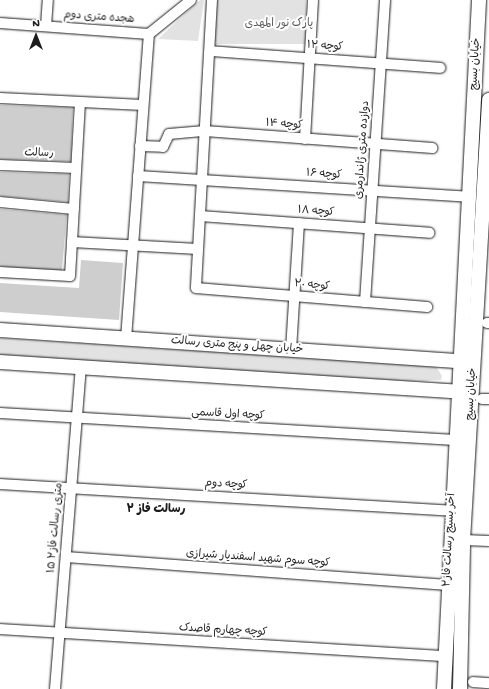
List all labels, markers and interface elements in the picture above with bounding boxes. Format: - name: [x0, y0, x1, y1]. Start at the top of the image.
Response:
- street label: هجده متری دوم: [63, 9, 135, 27]
- north arrow: [16, 16, 56, 56]
- park label: پارک نور المهدی: [245, 17, 313, 31]
- text: N: [32, 18, 40, 30]
- street label: خیابان بسیج: [468, 38, 484, 90]
- street label: ۱۲ کوچه: [306, 39, 344, 55]
- street label: دوازده متری ژاندارمری: [353, 100, 373, 200]
- street label: ‍‍ ۱۴ کوچه: [263, 117, 303, 133]
- street label: رسالت: [24, 147, 54, 161]
- street label: ۱۶ کوچه: [306, 167, 342, 183]
- street label: ۱۸ کوچه: [297, 204, 335, 220]
- street label: ۲۰ کوچه: [293, 278, 331, 294]
- street label: خیابان چهل و پنج متری رسالت: [170, 335, 304, 357]
- street label: خیابان بسیج: [464, 368, 480, 420]
- street label: کوچه اول قاسمی: [191, 406, 265, 424]
- street label: کوچه دوم: [204, 477, 248, 493]
- street label: ۱۵ متری رسالت فاز۲: [45, 482, 67, 574]
- street label: آخر بسیج رسالت فاز۲: [441, 493, 459, 587]
- district label: رسالت فاز ۲: [126, 504, 186, 518]
- street label: کوچه سوم شهید اسفندیار شیرازی: [185, 547, 331, 571]
- street label: کوچه چهارم قاصدک: [178, 622, 268, 640]

